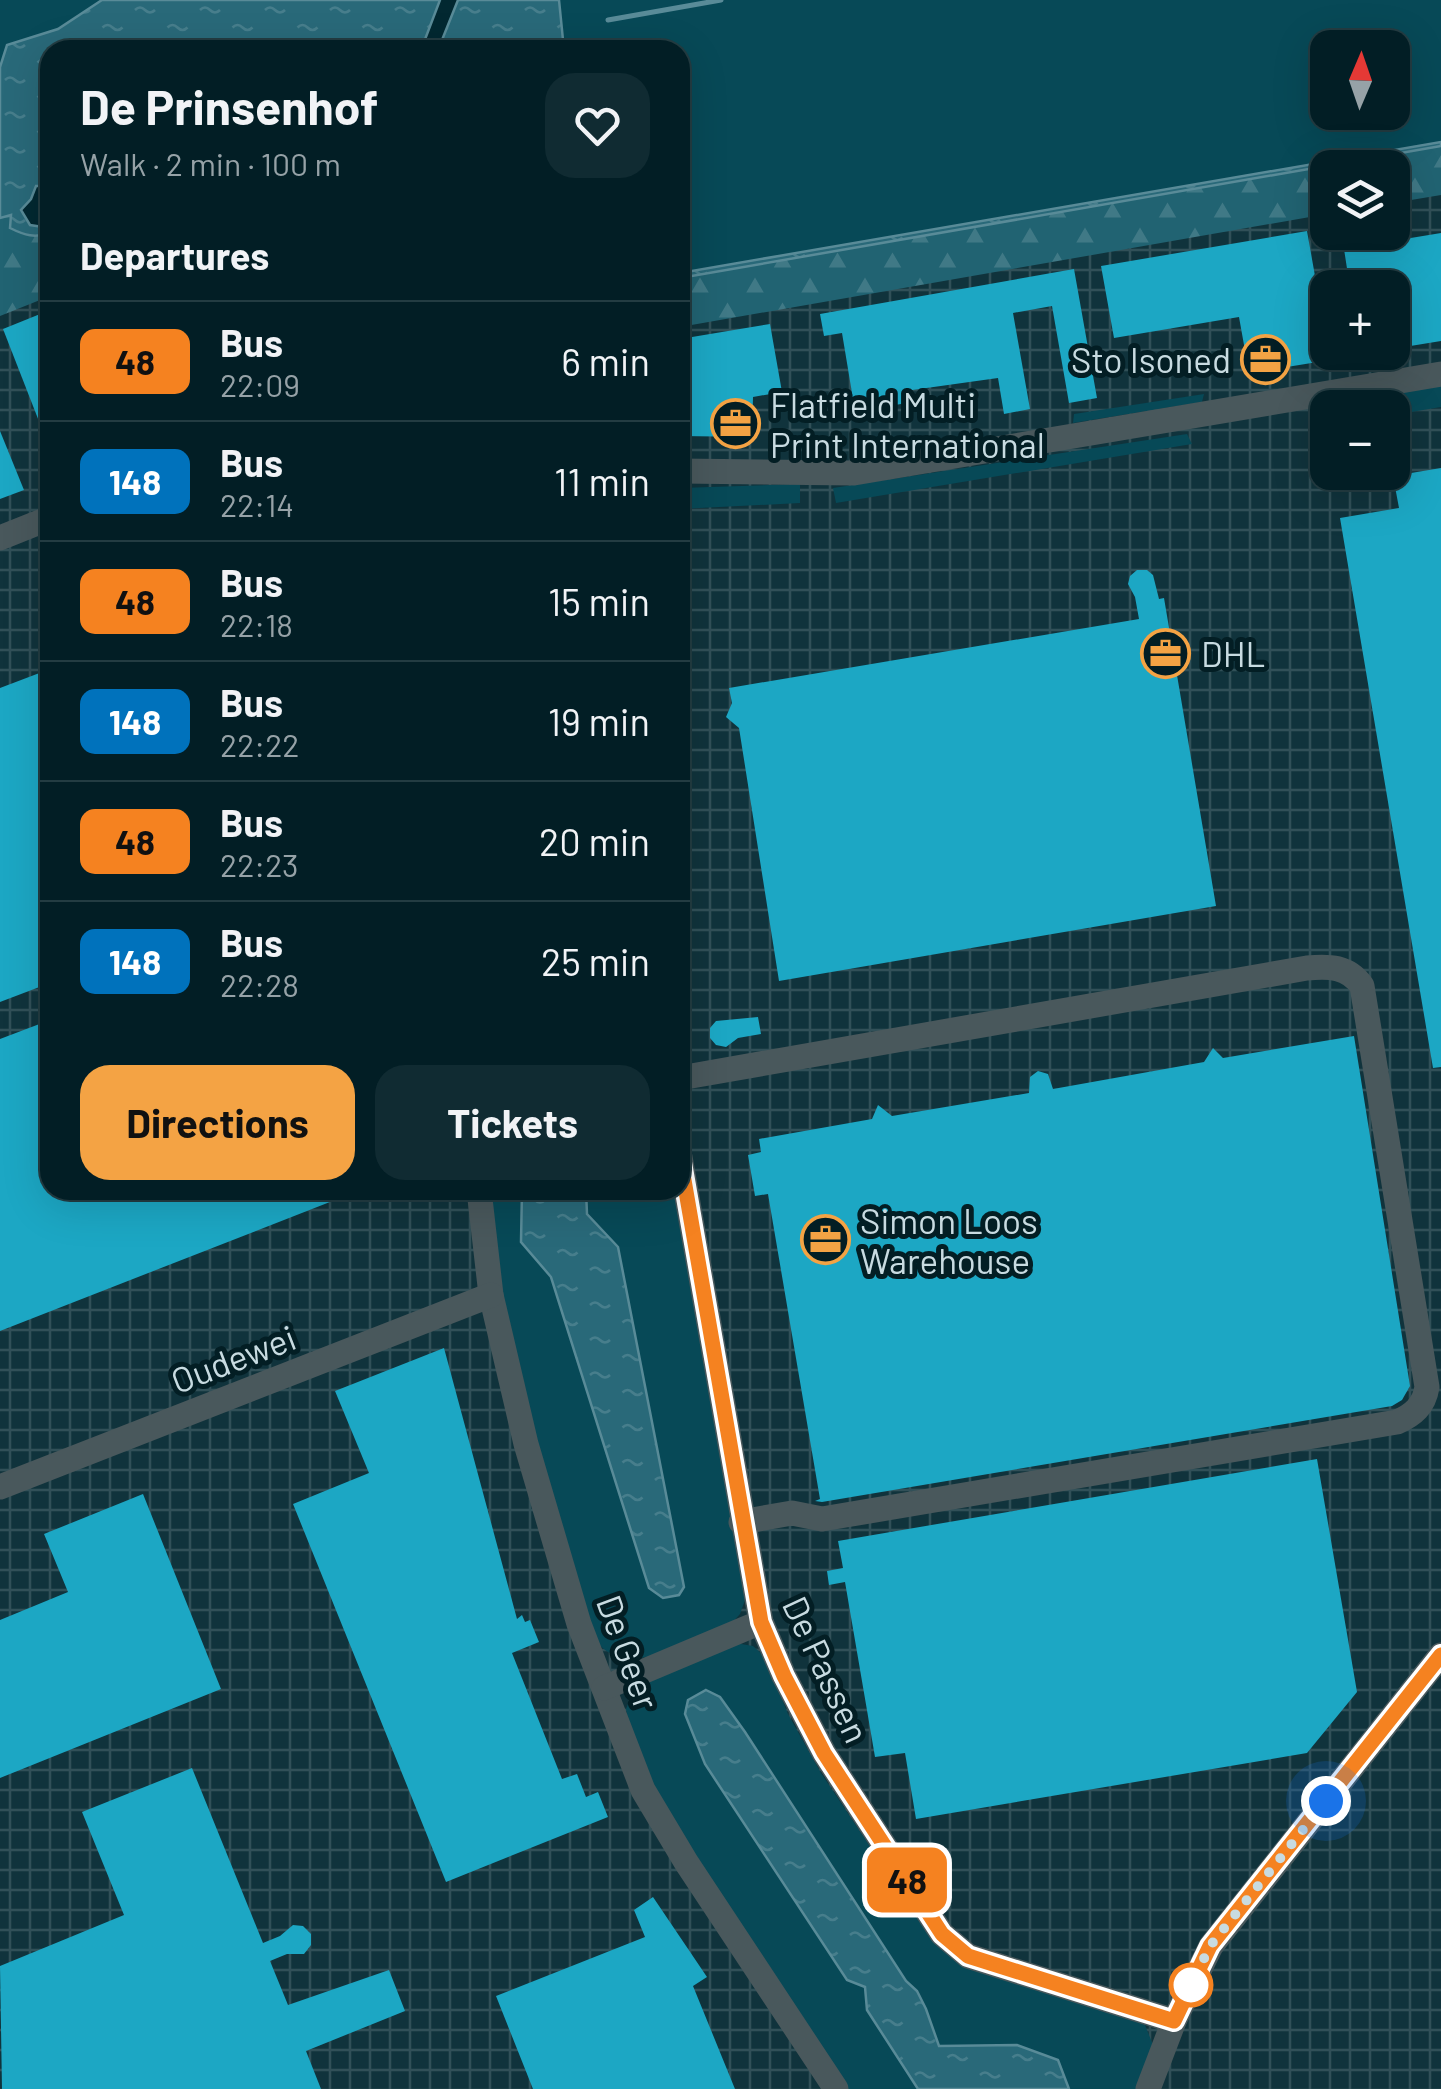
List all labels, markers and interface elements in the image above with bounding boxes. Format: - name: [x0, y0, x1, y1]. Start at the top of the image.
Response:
- north arrow: [1310, 30, 1410, 130]
- map controls: [1310, 30, 1410, 490]
- button: heart: [545, 73, 650, 178]
- text: De Prinsenhof: [80, 77, 378, 135]
- text: Walk · 2 min · 100 m: [80, 144, 341, 182]
- button: layers: [1310, 150, 1410, 250]
- text: Departures: [80, 232, 269, 278]
- button: +: [1310, 270, 1410, 370]
- text: Bus: [220, 319, 283, 365]
- office icon: Sto Isoned: [1240, 333, 1292, 385]
- text: 6 min: [561, 338, 650, 384]
- place label: Sto Isoned: [1071, 338, 1231, 380]
- text: 48: [115, 340, 155, 382]
- text: 22:09: [220, 365, 300, 403]
- place label: Flatfield Multi Print International: [770, 383, 1045, 465]
- button: −: [1310, 390, 1410, 490]
- office icon: Flatfield Multi Print International: [709, 398, 761, 450]
- text: Bus: [220, 439, 283, 485]
- text: 11 min: [554, 458, 650, 504]
- text: 148: [109, 460, 161, 502]
- text: 22:14: [220, 485, 294, 523]
- text: Bus: [220, 559, 283, 605]
- text: 15 min: [548, 578, 650, 624]
- text: 48: [115, 580, 155, 622]
- text: 22:18: [220, 605, 293, 643]
- office icon: DHL: [1140, 627, 1192, 679]
- place label: DHL: [1201, 632, 1265, 674]
- text: Bus: [220, 679, 283, 725]
- text: 19 min: [548, 698, 650, 744]
- text: 148: [109, 700, 161, 742]
- text: 22:22: [220, 725, 299, 763]
- text: Bus: [220, 799, 283, 845]
- text: 20 min: [539, 818, 650, 864]
- text: 48: [115, 820, 155, 862]
- text: 22:23: [220, 845, 299, 883]
- text: Bus: [220, 919, 283, 965]
- text: 25 min: [541, 938, 650, 984]
- text: 148: [109, 940, 161, 982]
- text: 22:28: [220, 965, 299, 1003]
- button: Directions: [80, 1065, 355, 1180]
- button: Tickets: [375, 1065, 650, 1180]
- place label: Simon Loos Warehouse: [860, 1199, 1038, 1281]
- office icon: Simon Loos Warehouse: [799, 1214, 851, 1266]
- street label: Oudewei: [165, 1315, 301, 1401]
- street label: De Geer: [589, 1589, 669, 1715]
- street label: De Passen: [775, 1589, 879, 1749]
- your location: [1301, 1776, 1351, 1826]
- line badge: 48: [862, 1848, 952, 1912]
- text: 48: [887, 1859, 927, 1901]
- unlabelled marker: [1170, 1964, 1212, 2006]

